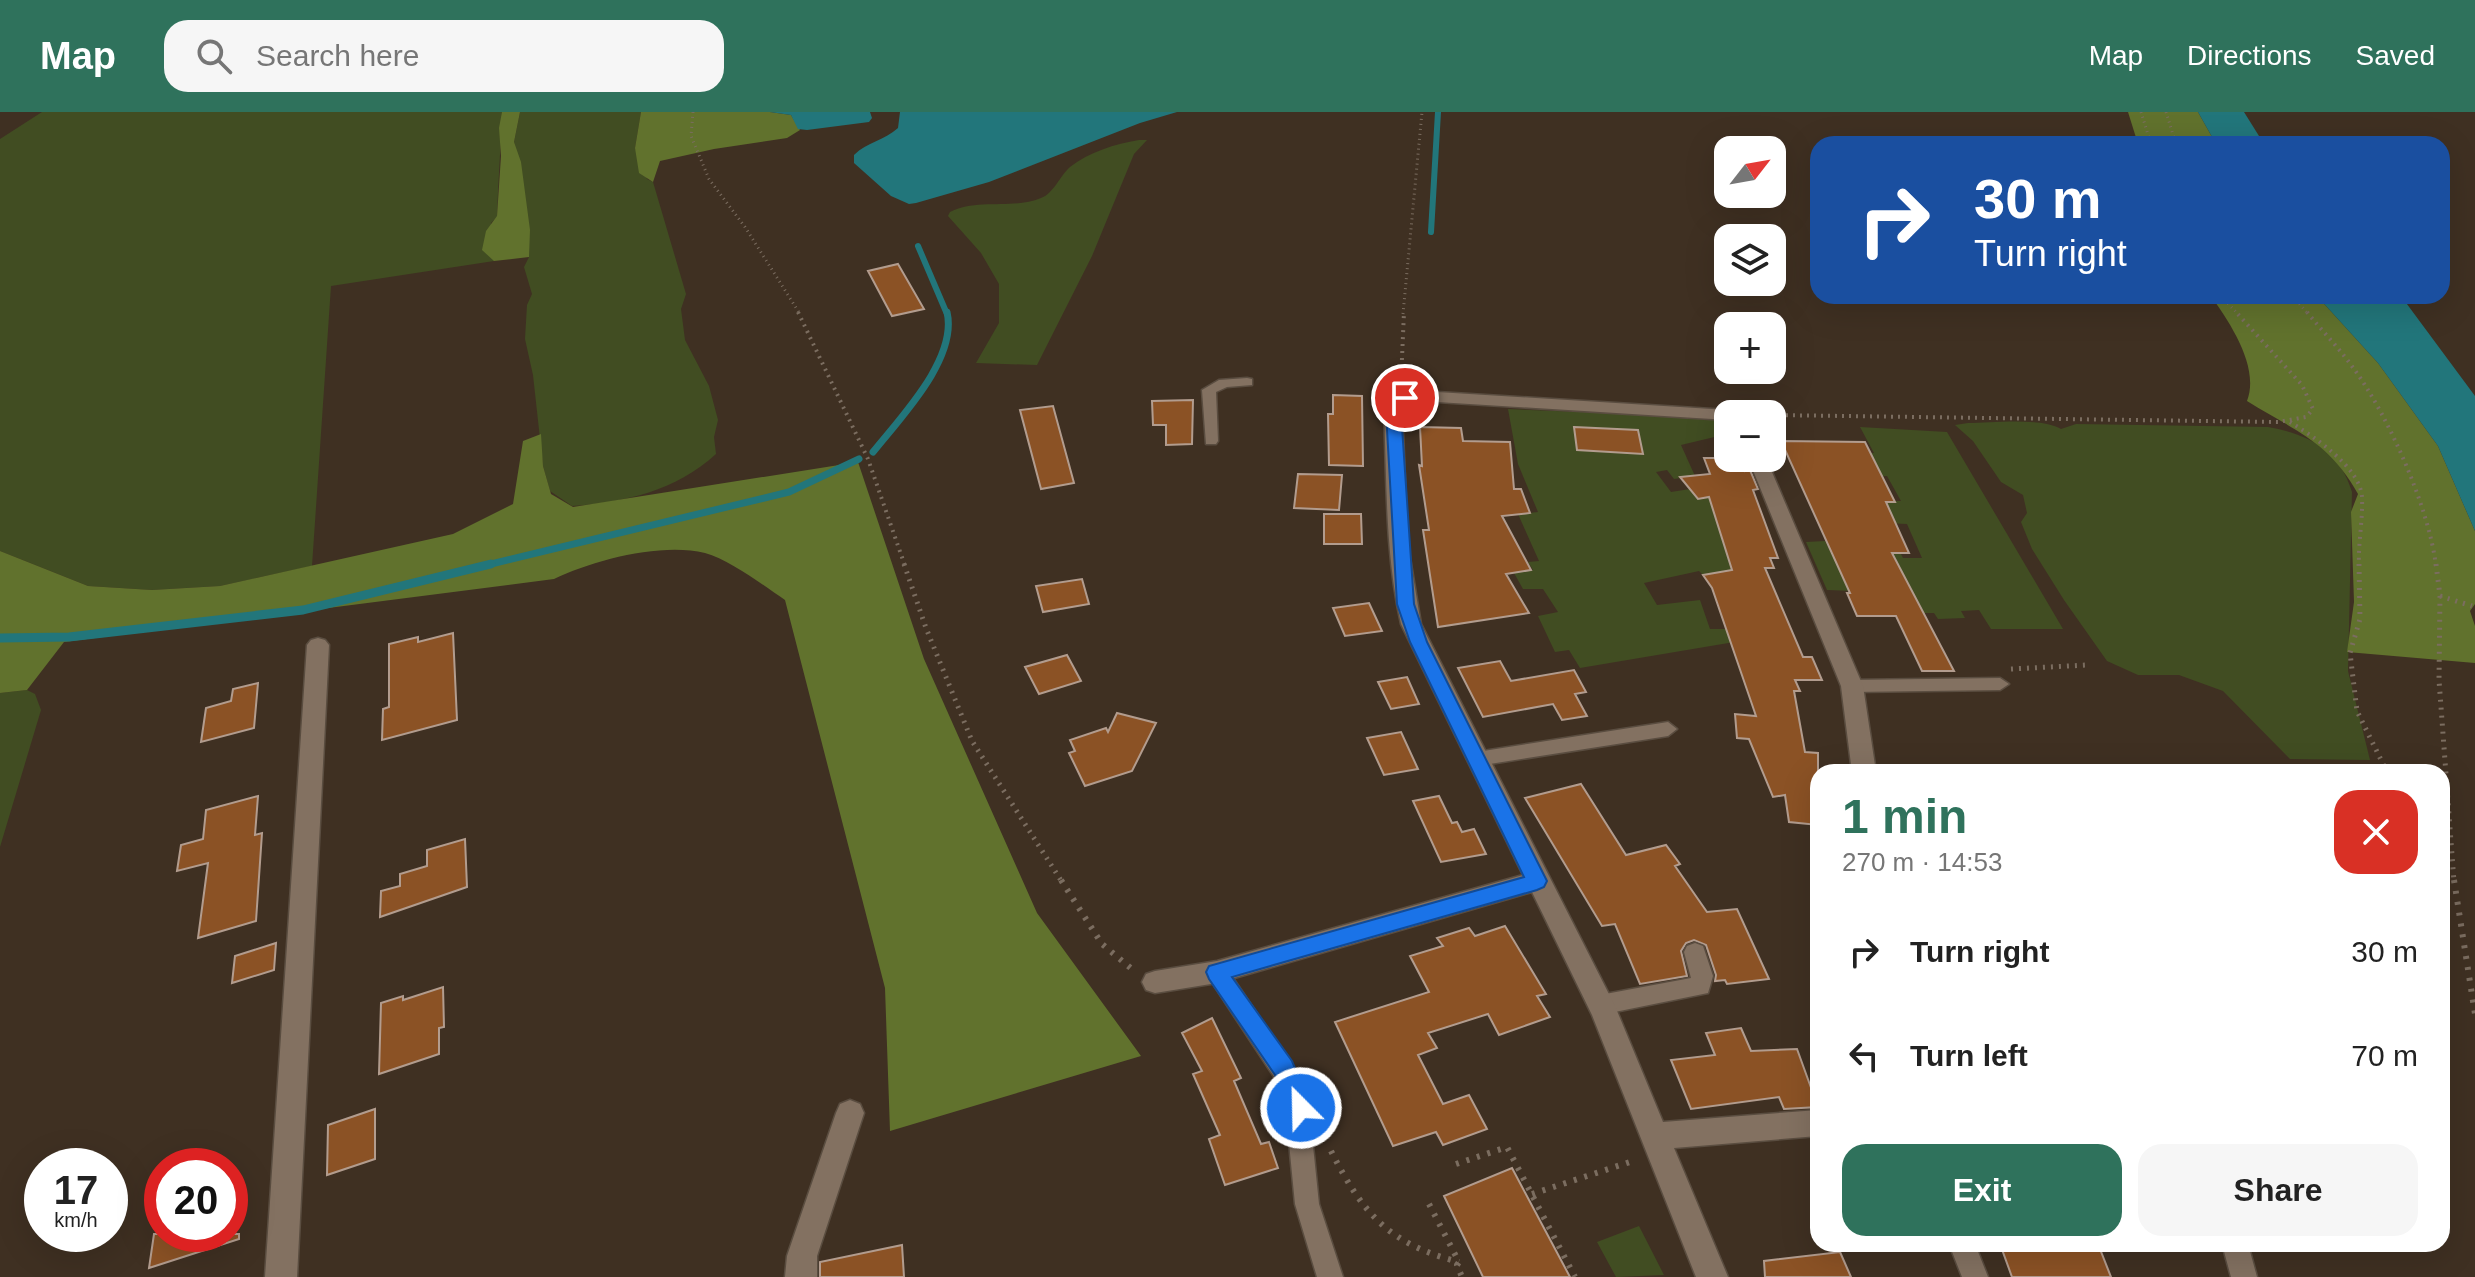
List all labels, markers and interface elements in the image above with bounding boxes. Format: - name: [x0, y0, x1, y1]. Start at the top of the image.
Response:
- search box: [164, 20, 724, 92]
- icon: search: [192, 34, 236, 78]
- text: Map: [40, 35, 116, 77]
- text: Search here: [256, 39, 419, 72]
- text: Map: [2089, 40, 2143, 71]
- text: Directions: [2187, 40, 2312, 71]
- text: Saved: [2356, 40, 2435, 71]
- north arrow: [1714, 136, 1786, 208]
- map controls: [1714, 136, 1786, 472]
- text: 30 m: [1974, 167, 2102, 230]
- icon: right: [1842, 168, 1946, 272]
- button: layers: [1714, 224, 1786, 296]
- text: Turn right: [1974, 233, 2127, 274]
- button: +: [1714, 312, 1786, 384]
- pin: [1371, 364, 1439, 432]
- icon: arrive: [1383, 376, 1427, 420]
- button: −: [1714, 400, 1786, 472]
- text: 1 min: [1842, 790, 1967, 843]
- button: close: [2334, 790, 2418, 874]
- text: 270 m · 14:53: [1842, 847, 2002, 877]
- icon: right: [1842, 930, 1886, 974]
- text: Turn right: [1910, 935, 2049, 968]
- text: 30 m: [2351, 935, 2418, 968]
- icon: left: [1842, 1034, 1886, 1078]
- text: Turn left: [1910, 1039, 2028, 1072]
- text: 70 m: [2351, 1039, 2418, 1072]
- position arrow: [1259, 1066, 1343, 1150]
- button: Exit: [1842, 1144, 2122, 1236]
- button: Share: [2138, 1144, 2418, 1236]
- speed limit sign: 20: [144, 1148, 248, 1252]
- text: 17: [54, 1168, 98, 1212]
- text: km/h: [54, 1209, 98, 1231]

